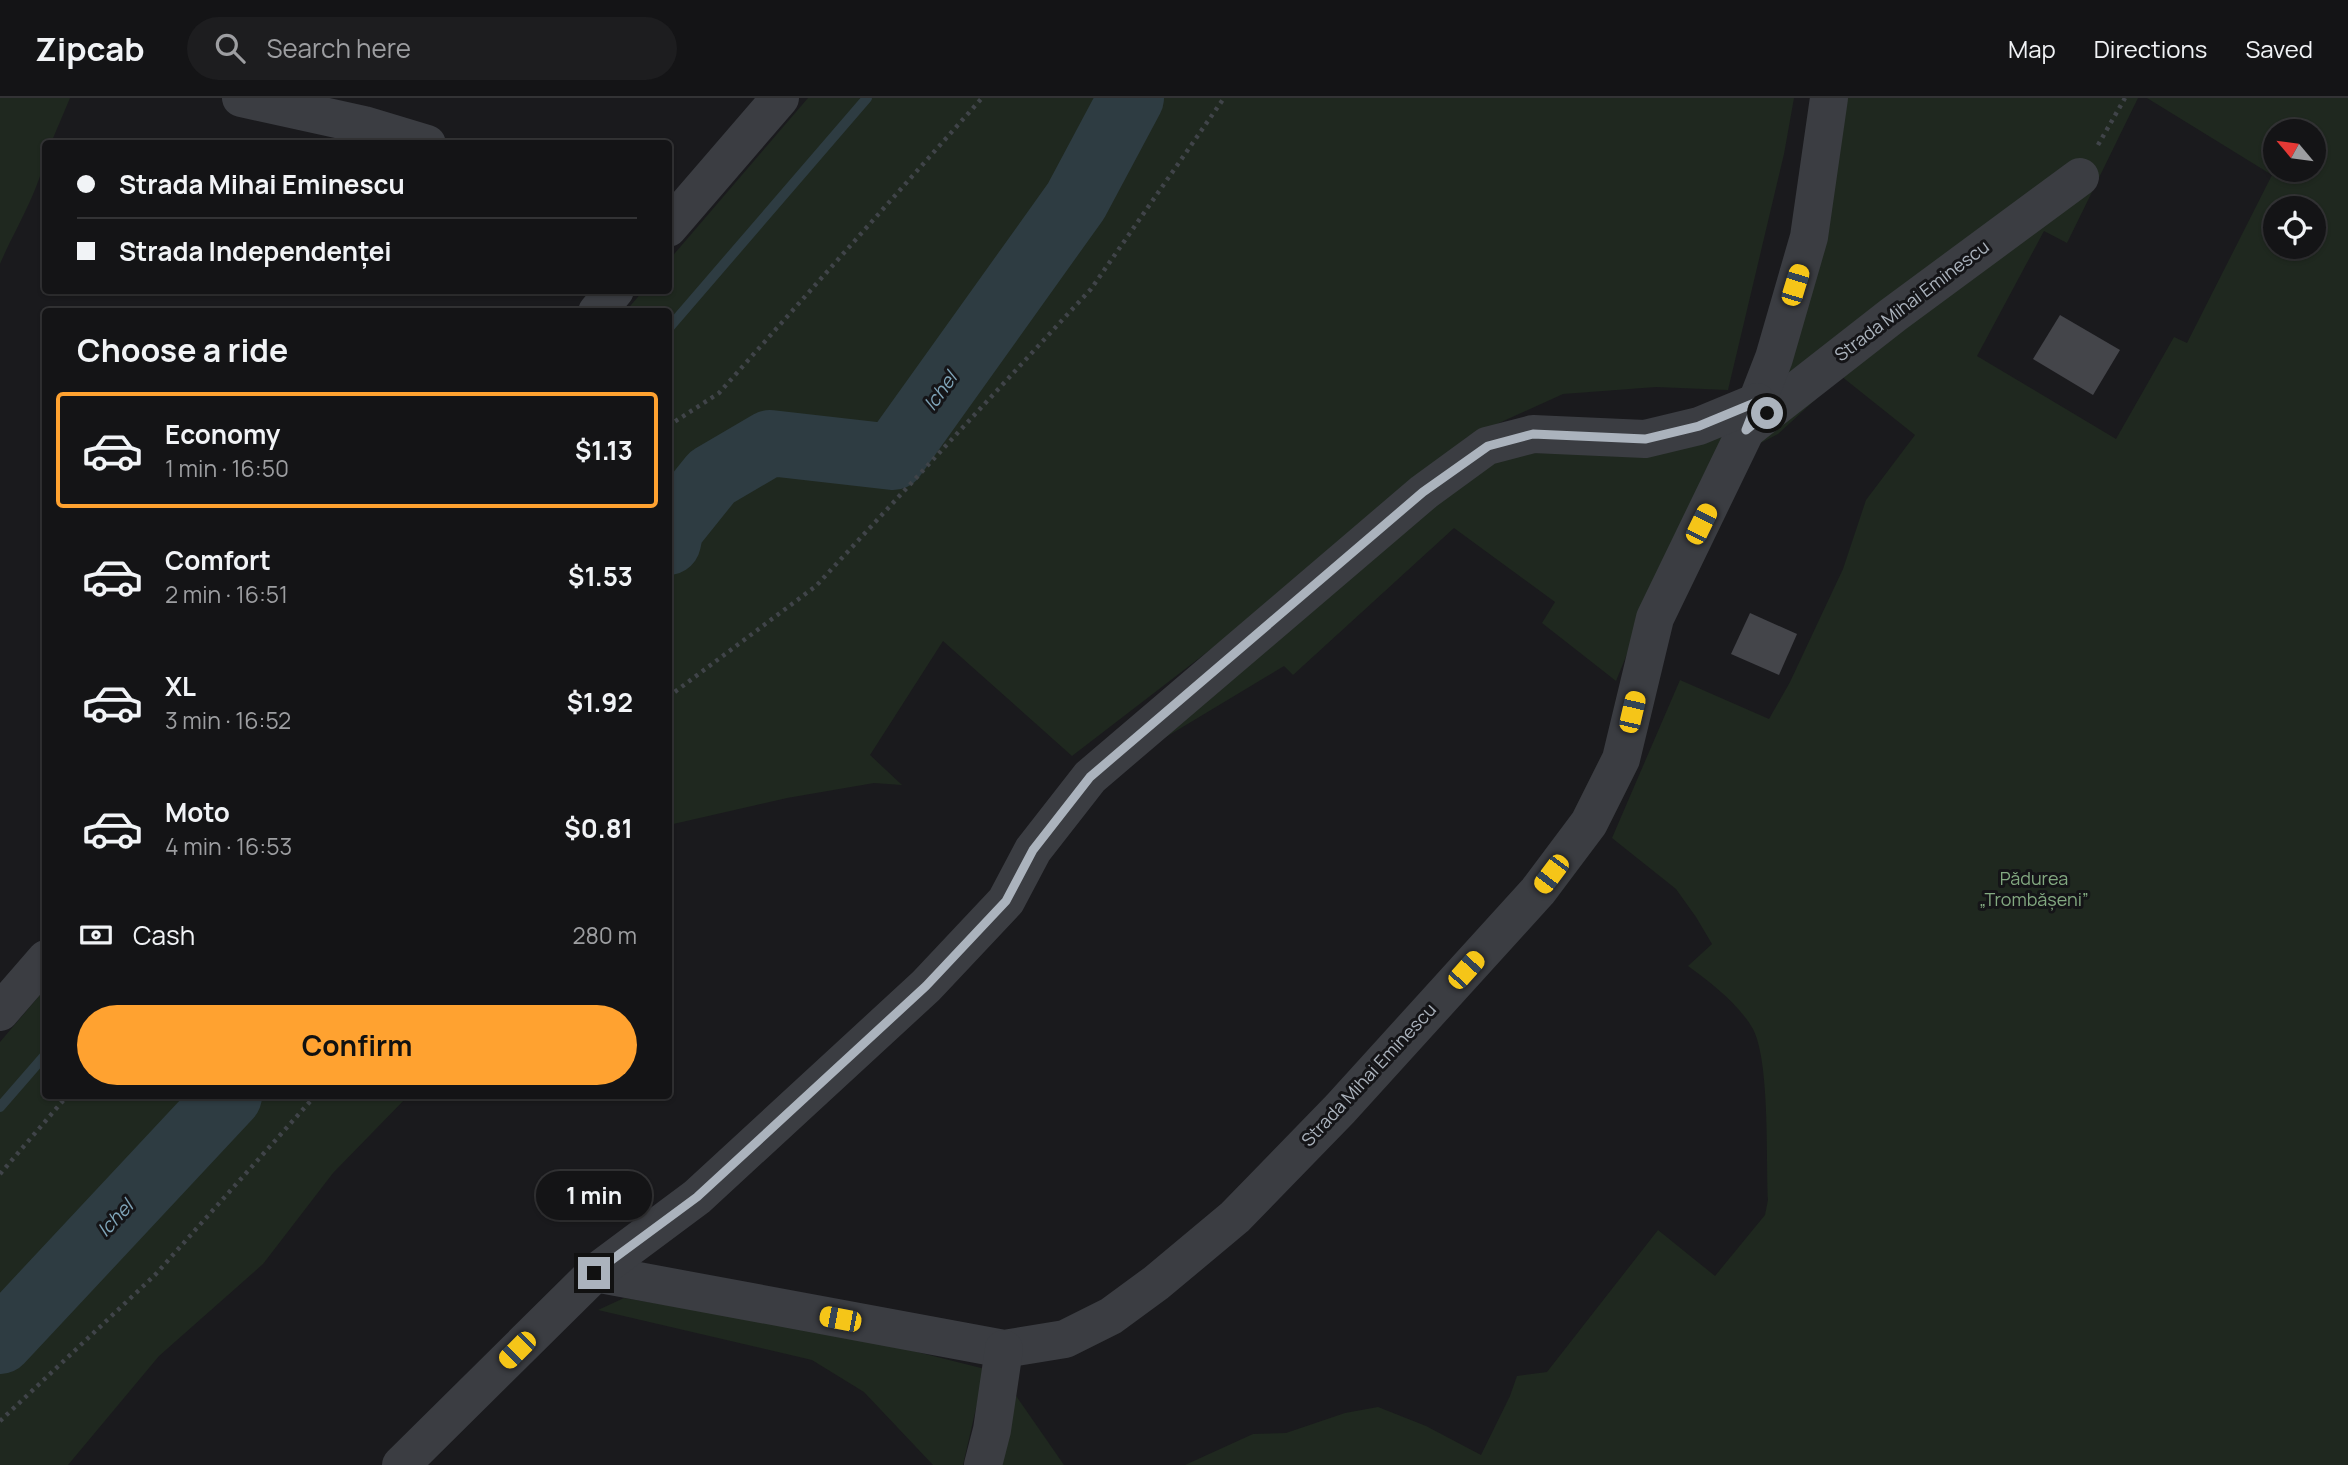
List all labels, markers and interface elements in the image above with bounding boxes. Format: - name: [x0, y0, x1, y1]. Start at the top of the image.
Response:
- search box: [187, 17, 677, 80]
- text: Zipcab: [35, 26, 145, 71]
- icon: search: [211, 29, 249, 67]
- text: Search here: [267, 30, 411, 66]
- text: Map: [2008, 32, 2056, 65]
- text: Directions: [2094, 32, 2207, 65]
- text: Saved: [2245, 32, 2313, 65]
- north arrow: [2263, 119, 2326, 182]
- map controls: [2263, 119, 2326, 259]
- text: Strada Mihai Eminescu: [119, 166, 405, 202]
- button: locate: [2263, 196, 2326, 259]
- text: Strada Independenței: [119, 233, 392, 269]
- street label: Strada Mihai Eminescu: [1829, 234, 1993, 366]
- car: [1779, 262, 1812, 308]
- text: Choose a ride: [77, 328, 288, 372]
- water label: Ichel: [917, 364, 964, 416]
- route start: [1751, 397, 1783, 429]
- text: Economy: [165, 416, 280, 452]
- icon: car: [81, 419, 144, 482]
- text: $1.13: [575, 432, 633, 468]
- text: 1 min · 16:50: [165, 452, 289, 484]
- car: [1683, 501, 1720, 547]
- text: Comfort: [165, 542, 271, 578]
- icon: car: [81, 545, 144, 608]
- text: $1.53: [568, 558, 633, 594]
- text: 2 min · 16:51: [165, 578, 288, 610]
- text: XL: [165, 668, 196, 704]
- icon: car: [81, 671, 144, 734]
- text: $1.92: [567, 684, 633, 720]
- car: [1618, 689, 1647, 735]
- text: 3 min · 16:52: [165, 704, 291, 736]
- text: Moto: [165, 794, 230, 830]
- icon: car: [81, 797, 144, 860]
- text: $0.81: [564, 810, 633, 846]
- text: 4 min · 16:53: [165, 830, 292, 862]
- car: [1530, 851, 1573, 897]
- park label: Pădurea „Trombășeni”: [1979, 866, 2089, 911]
- icon: cash: [77, 916, 115, 954]
- text: Cash: [133, 917, 195, 953]
- text: 280 m: [572, 919, 637, 951]
- car: [1445, 947, 1488, 993]
- street label: Strada Mihai Eminescu: [1296, 998, 1441, 1151]
- button: Confirm: [77, 1005, 637, 1085]
- callout: 1 min: [536, 1172, 652, 1220]
- text: 1 min: [566, 1179, 622, 1211]
- water label: Ichel: [91, 1192, 141, 1242]
- route end: [578, 1257, 610, 1289]
- car: [818, 1305, 863, 1333]
- car: [495, 1328, 540, 1372]

